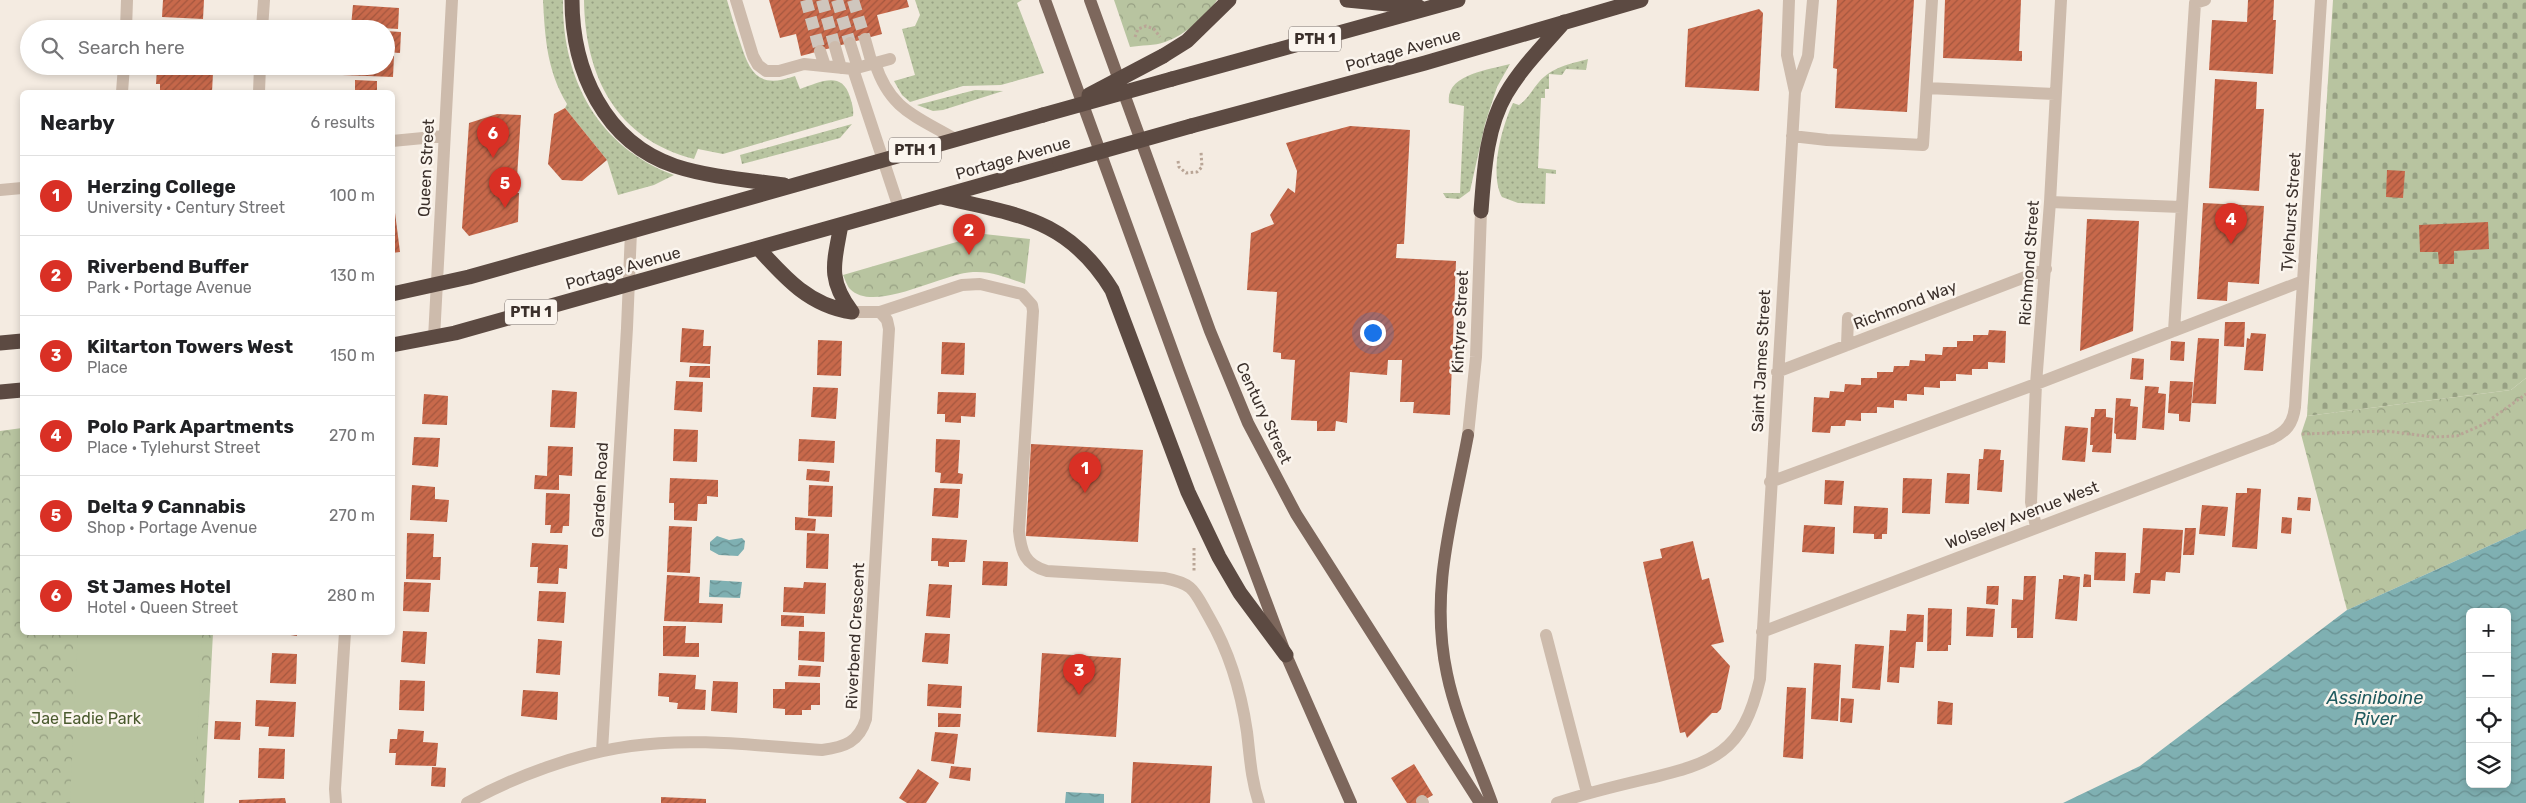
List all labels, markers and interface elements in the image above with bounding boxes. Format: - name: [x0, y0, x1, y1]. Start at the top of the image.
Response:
- search box: [20, 20, 395, 75]
- street label: Portage Avenue: [1343, 25, 1463, 75]
- road number: PTH 1: [1289, 26, 1341, 52]
- icon: search: [38, 34, 66, 62]
- text: Search here: [78, 36, 185, 59]
- text: Nearby: [40, 110, 115, 135]
- text: 6 results: [310, 113, 375, 132]
- pin: 6: [477, 117, 509, 158]
- street label: Queen Street: [414, 118, 438, 218]
- street label: Portage Avenue: [953, 133, 1073, 183]
- road number: PTH 1: [889, 138, 941, 162]
- street label: Tylehurst Street: [2277, 152, 2305, 272]
- pin: 5: [489, 167, 521, 208]
- text: Herzing College: [87, 175, 236, 198]
- text: 1: [52, 186, 60, 205]
- text: 100 m: [330, 186, 375, 205]
- text: University · Century Street: [87, 198, 285, 217]
- street label: Richmond Street: [2015, 200, 2043, 326]
- pin: 4: [2215, 203, 2247, 244]
- pin: 2: [953, 214, 985, 255]
- street label: Portage Avenue: [563, 243, 683, 293]
- text: Riverbend Buffer: [87, 255, 249, 278]
- text: 2: [51, 266, 61, 285]
- text: 130 m: [330, 266, 375, 285]
- street label: Kintyre Street: [1448, 270, 1472, 374]
- street label: Richmond Way: [1851, 277, 1960, 333]
- text: Park · Portage Avenue: [87, 278, 252, 297]
- street label: Saint James Street: [1748, 289, 1774, 433]
- road number: PTH 1: [505, 300, 557, 324]
- your location: [1360, 320, 1386, 346]
- text: Kiltarton Towers West: [87, 335, 293, 358]
- text: 3: [51, 346, 61, 365]
- text: 150 m: [330, 346, 375, 365]
- text: Place: [87, 358, 128, 377]
- street label: Century Street: [1232, 359, 1296, 467]
- text: Polo Park Apartments: [87, 415, 294, 438]
- text: 4: [51, 426, 61, 445]
- text: 270 m: [329, 426, 375, 445]
- text: Place · Tylehurst Street: [87, 438, 260, 457]
- street label: Garden Road: [588, 442, 612, 538]
- pin: 1: [1069, 452, 1101, 493]
- street label: Wolseley Avenue West: [1943, 477, 2101, 553]
- text: Delta 9 Cannabis: [87, 495, 246, 518]
- text: 5: [51, 506, 61, 525]
- text: 270 m: [329, 506, 375, 525]
- text: Shop · Portage Avenue: [87, 518, 257, 537]
- street label: Riverbend Crescent: [842, 562, 868, 710]
- text: St James Hotel: [87, 575, 231, 598]
- text: 6: [51, 586, 61, 605]
- text: 280 m: [327, 586, 375, 605]
- text: Hotel · Queen Street: [87, 598, 238, 617]
- map controls: [2466, 608, 2511, 788]
- button: +: [2466, 608, 2511, 653]
- button: −: [2466, 653, 2511, 698]
- pin: 3: [1063, 654, 1095, 695]
- water label: Assiniboine River: [2326, 687, 2423, 730]
- button: locate: [2466, 698, 2511, 743]
- park label: Jae Eadie Park: [31, 709, 142, 728]
- button: layers: [2466, 743, 2511, 788]

